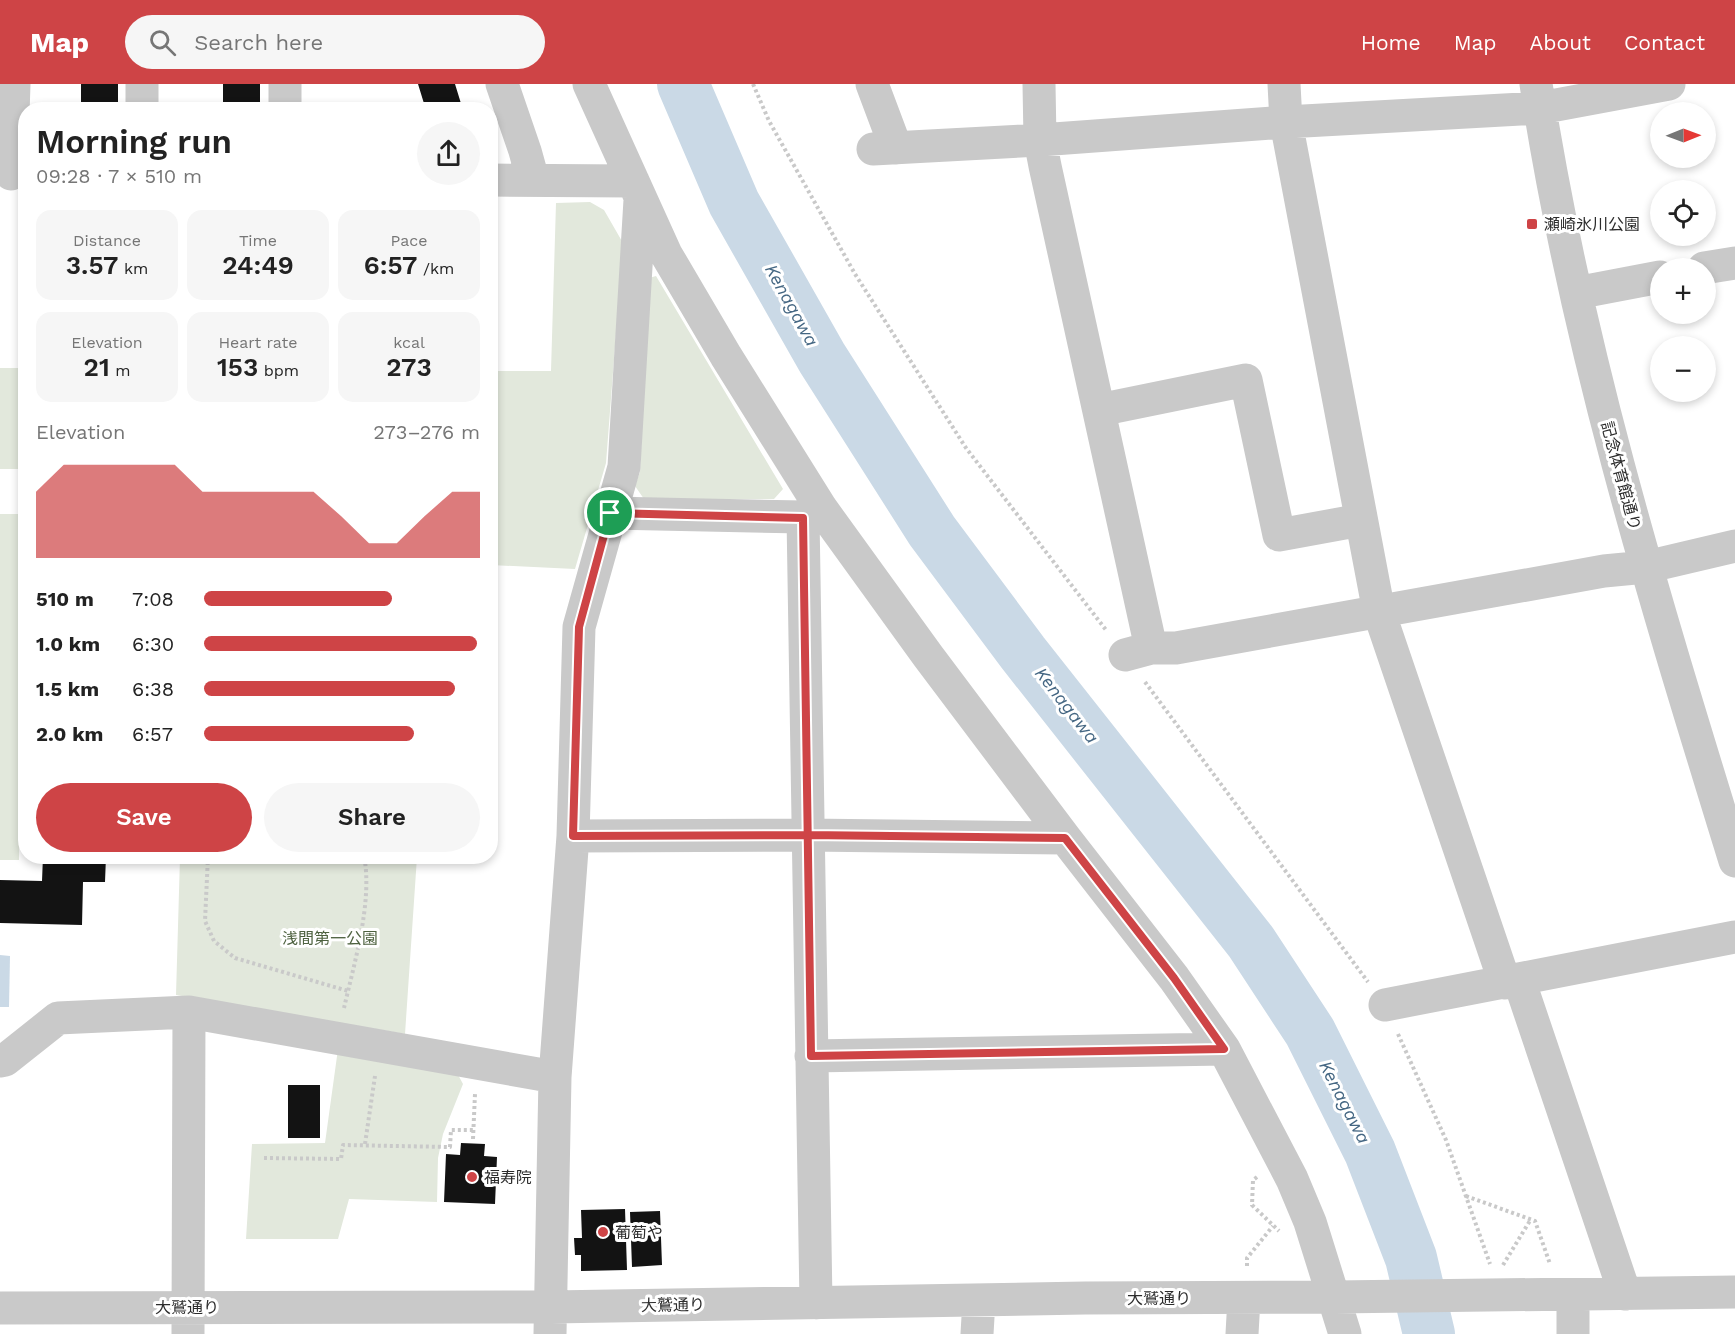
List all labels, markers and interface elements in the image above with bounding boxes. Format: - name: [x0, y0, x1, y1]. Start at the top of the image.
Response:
- search box: [125, 15, 545, 69]
- text: Map: [30, 26, 89, 59]
- icon: search: [146, 26, 179, 59]
- text: Search here: [194, 30, 323, 55]
- text: Home: [1361, 30, 1421, 55]
- text: Map: [1454, 30, 1497, 55]
- text: About: [1530, 30, 1591, 55]
- text: Contact: [1624, 30, 1705, 55]
- north arrow: [1650, 102, 1716, 168]
- map controls: [1650, 102, 1716, 402]
- text: Morning run: [36, 122, 232, 161]
- button: share: [417, 122, 480, 185]
- text: 09:28 · 7 × 510 m: [36, 164, 202, 188]
- button: locate: [1650, 180, 1716, 246]
- place label: 瀬崎氷川公園: [1544, 215, 1640, 234]
- marker: 瀬崎氷川公園: [1525, 217, 1539, 231]
- text: Distance: [73, 231, 141, 250]
- text: Time: [239, 231, 277, 250]
- text: Pace: [390, 231, 428, 250]
- text: 3.57: [66, 250, 118, 280]
- text: 24:49: [222, 250, 294, 280]
- text: 6:57: [364, 250, 417, 280]
- button: +: [1650, 258, 1716, 324]
- text: km: [118, 259, 148, 278]
- text: /km: [417, 259, 454, 278]
- water label: Kenagawa: [761, 260, 823, 350]
- text: Elevation: [71, 333, 143, 352]
- text: Heart rate: [218, 333, 298, 352]
- text: kcal: [393, 333, 425, 352]
- button: −: [1650, 336, 1716, 402]
- text: 21: [84, 352, 110, 382]
- text: 153: [217, 352, 258, 382]
- text: 273: [386, 352, 432, 382]
- text: m: [110, 361, 130, 380]
- text: bpm: [258, 361, 299, 380]
- street label: 記念体育館通り: [1597, 419, 1645, 533]
- text: Elevation: [36, 420, 125, 444]
- text: 273–276 m: [373, 420, 480, 444]
- pin: [584, 487, 635, 538]
- icon: arrive: [593, 496, 626, 529]
- text: 510 m: [36, 587, 94, 611]
- text: 7:08: [132, 587, 174, 611]
- text: 1.0 km: [36, 632, 100, 656]
- text: 6:30: [132, 632, 174, 656]
- water label: Kenagawa: [1031, 663, 1103, 747]
- text: 1.5 km: [36, 677, 99, 701]
- text: 6:38: [132, 677, 174, 701]
- text: 2.0 km: [36, 722, 103, 746]
- text: 6:57: [132, 722, 173, 746]
- button: Save: [36, 783, 252, 852]
- button: Share: [264, 783, 480, 852]
- park label: 浅間第一公園: [282, 929, 378, 948]
- water label: Kenagawa: [1315, 1057, 1375, 1147]
- place label: 福寿院: [484, 1168, 532, 1187]
- marker: 福寿院: [465, 1170, 479, 1184]
- place label: 葡萄や: [615, 1223, 663, 1242]
- marker: 葡萄や: [596, 1225, 610, 1239]
- street label: 大鷲通り: [1127, 1289, 1191, 1308]
- street label: 大鷲通り: [641, 1295, 705, 1315]
- street label: 大鷲通り: [155, 1298, 219, 1317]

